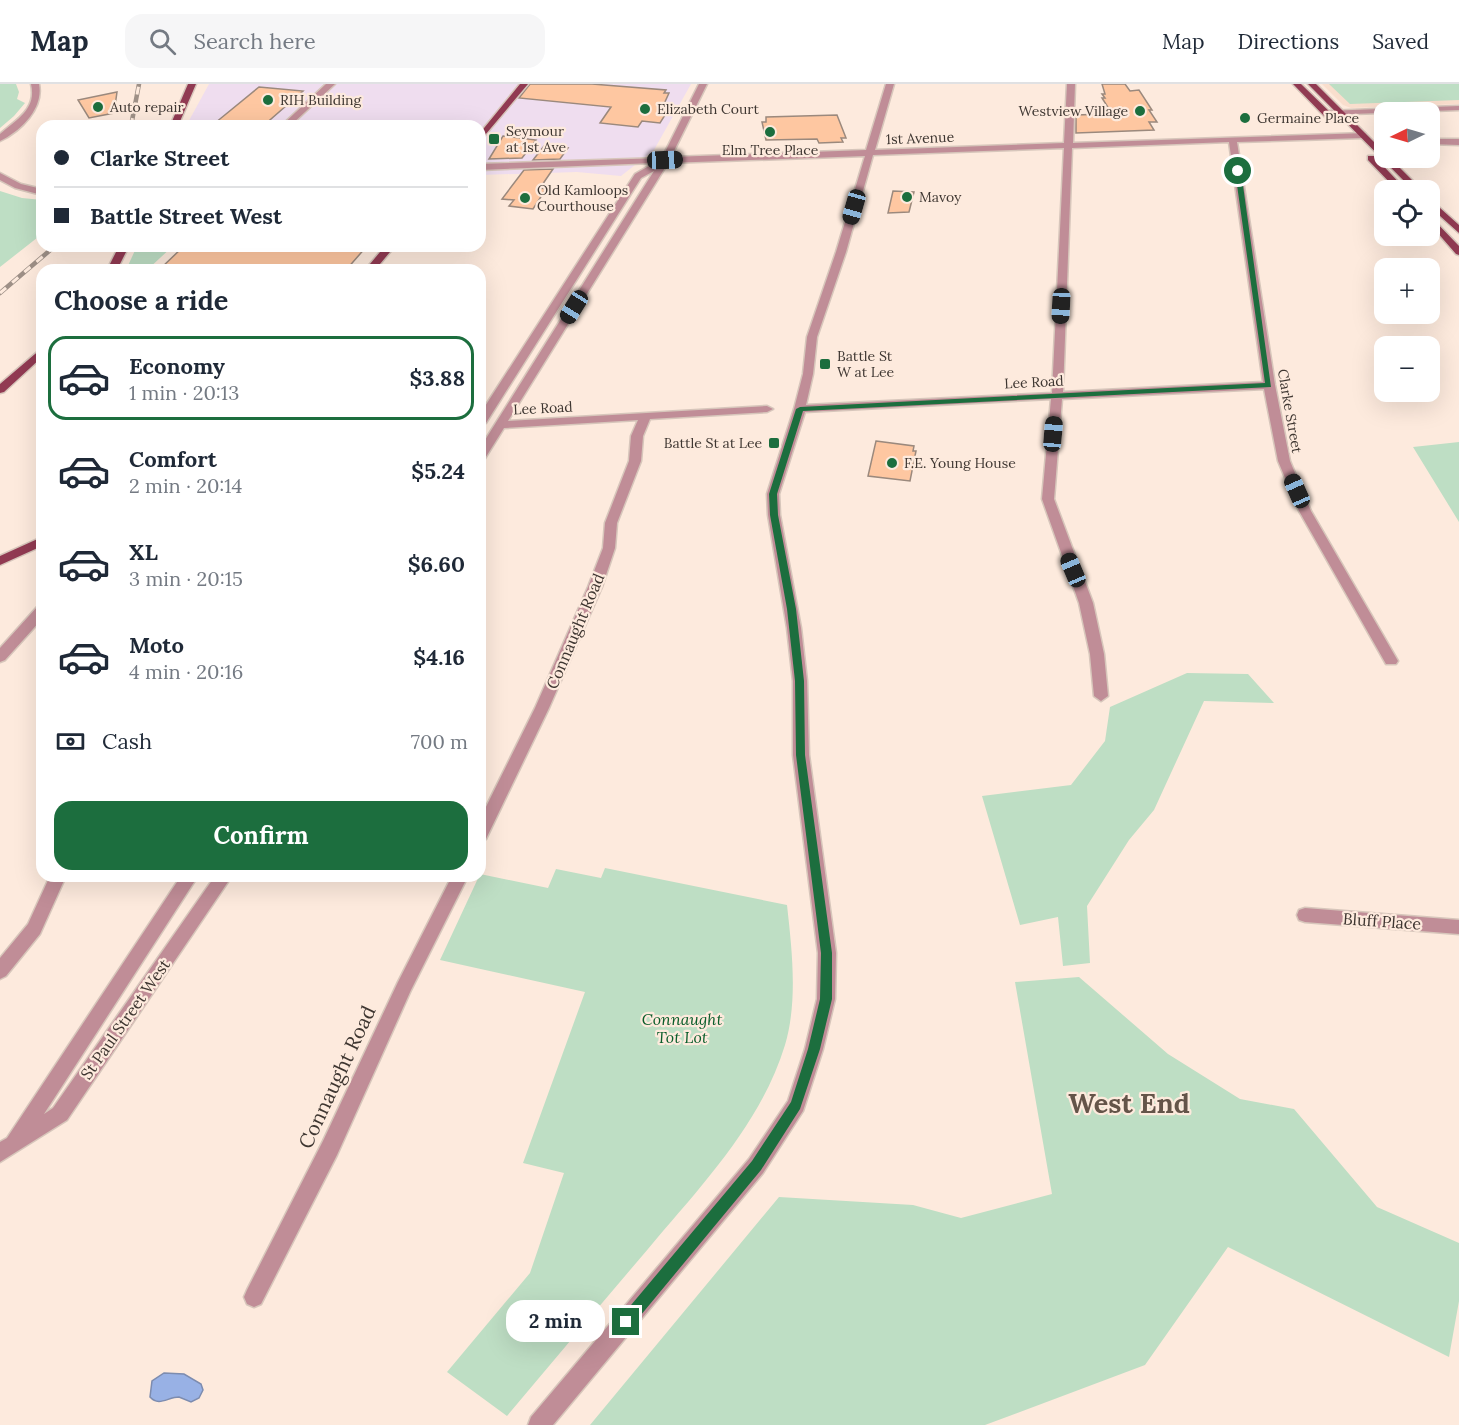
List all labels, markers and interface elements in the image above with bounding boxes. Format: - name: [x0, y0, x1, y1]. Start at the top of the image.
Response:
- search box: [125, 14, 545, 68]
- text: Map: [30, 23, 89, 59]
- icon: search: [146, 25, 179, 58]
- text: Search here: [194, 27, 316, 55]
- text: Map: [1162, 28, 1205, 55]
- text: Directions: [1238, 28, 1339, 55]
- text: Saved: [1372, 28, 1429, 55]
- place label: RIH Building: [280, 91, 362, 109]
- marker: RIH Building: [261, 93, 275, 107]
- place label: Auto repair: [109, 98, 184, 116]
- marker: Auto repair: [91, 100, 105, 114]
- place label: Elizabeth Court: [657, 100, 759, 118]
- marker: Elizabeth Court: [638, 102, 652, 116]
- place label: Westview Village: [1018, 102, 1128, 120]
- north arrow: [1374, 102, 1440, 168]
- map controls: [1374, 102, 1440, 402]
- marker: Westview Village: [1133, 104, 1147, 118]
- place label: Germaine Place: [1257, 109, 1360, 127]
- marker: Germaine Place: [1238, 111, 1252, 125]
- place label: Seymour at 1st Ave: [506, 122, 566, 156]
- marker: Elm Tree Place: [763, 125, 777, 139]
- street label: 1st Avenue: [886, 128, 955, 148]
- marker: Seymour at 1st Ave: [487, 132, 501, 146]
- place label: Elm Tree Place: [722, 141, 819, 159]
- text: Clarke Street: [90, 144, 229, 172]
- car: [647, 150, 683, 170]
- route start: [1224, 157, 1251, 184]
- button: locate: [1374, 180, 1440, 246]
- place label: Old Kamloops Courthouse: [537, 181, 628, 215]
- car: [840, 187, 868, 227]
- place label: Mavoy: [919, 188, 962, 206]
- marker: Mavoy: [900, 190, 914, 204]
- marker: Old Kamloops Courthouse: [518, 191, 532, 205]
- text: Battle Street West: [90, 202, 282, 230]
- button: +: [1374, 258, 1440, 324]
- text: Choose a ride: [54, 283, 228, 317]
- car: [557, 287, 591, 327]
- car: [1051, 288, 1071, 324]
- button: −: [1374, 336, 1440, 402]
- place label: Battle St W at Lee: [837, 347, 894, 381]
- icon: car: [57, 351, 111, 405]
- text: Economy: [129, 352, 225, 380]
- marker: Battle St W at Lee: [818, 357, 832, 371]
- text: $3.88: [409, 364, 465, 392]
- street label: Clarke Street: [1274, 367, 1306, 455]
- street label: Lee Road: [1004, 371, 1064, 393]
- text: 1 min · 20:13: [129, 380, 239, 405]
- street label: Lee Road: [513, 397, 573, 419]
- car: [1042, 415, 1064, 453]
- place label: Battle St at Lee: [664, 434, 762, 452]
- marker: Battle St at Lee: [767, 436, 781, 450]
- icon: car: [57, 444, 111, 498]
- text: Comfort: [129, 445, 217, 473]
- place label: F.E. Young House: [904, 454, 1016, 472]
- marker: F.E. Young House: [885, 456, 899, 470]
- text: $5.24: [411, 457, 465, 485]
- car: [1281, 471, 1313, 511]
- text: 2 min · 20:14: [129, 473, 242, 498]
- icon: car: [57, 537, 111, 591]
- text: XL: [129, 538, 158, 566]
- text: $6.60: [408, 550, 465, 578]
- car: [1058, 550, 1088, 590]
- text: 3 min · 20:15: [129, 566, 243, 591]
- street label: Connaught Road: [542, 570, 609, 692]
- icon: car: [57, 630, 111, 684]
- text: Moto: [129, 631, 184, 659]
- text: $4.16: [413, 643, 465, 671]
- text: 4 min · 20:16: [129, 659, 243, 684]
- icon: cash: [54, 725, 87, 758]
- text: Cash: [102, 727, 152, 755]
- text: 700 m: [411, 729, 468, 754]
- button: Confirm: [54, 801, 468, 870]
- street label: Bluff Place: [1342, 908, 1422, 934]
- street label: St Paul Street West: [76, 954, 174, 1083]
- street label: Connaught Road: [292, 1001, 381, 1152]
- park label: Connaught Tot Lot: [642, 1009, 722, 1047]
- district label: West End: [1068, 1086, 1190, 1120]
- callout: 2 min: [506, 1301, 605, 1343]
- text: 2 min: [529, 1308, 582, 1333]
- route end: [612, 1308, 639, 1335]

